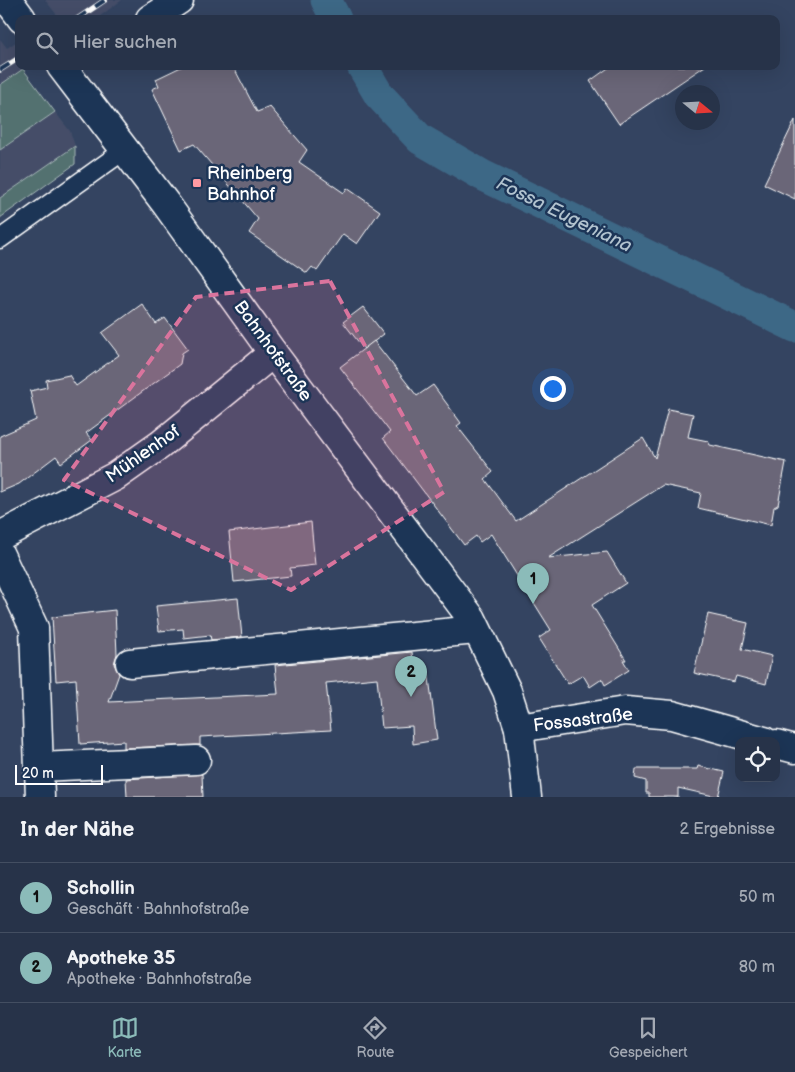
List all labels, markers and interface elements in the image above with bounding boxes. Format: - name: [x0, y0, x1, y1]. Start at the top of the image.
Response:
- search box: [15, 15, 780, 70]
- icon: search: [33, 29, 61, 57]
- text: Hier suchen: [73, 31, 177, 54]
- north arrow: [675, 85, 720, 130]
- place label: Rheinberg Bahnhof: [207, 163, 292, 205]
- water label: Fossa Eugeniana: [492, 172, 636, 258]
- marker: Rheinberg Bahnhof: [191, 177, 203, 189]
- street label: Bahnhofstraße: [229, 297, 317, 406]
- your location: [540, 376, 566, 402]
- street label: Mühlenhof: [102, 420, 185, 487]
- pin: 1: [517, 563, 549, 604]
- pin: 2: [395, 656, 427, 697]
- street label: Fossastraße: [532, 703, 634, 737]
- map controls: [735, 737, 780, 782]
- button: locate: [735, 737, 780, 782]
- scale bar: [15, 762, 102, 785]
- text: 20 m: [22, 765, 54, 782]
- text: In der Nähe: [20, 817, 134, 842]
- text: 2 Ergebnisse: [679, 820, 775, 839]
- text: Schollin: [67, 877, 135, 900]
- text: 1: [33, 888, 39, 907]
- text: 50 m: [739, 888, 775, 907]
- text: Geschäft · Bahnhofstraße: [67, 900, 249, 919]
- text: Apotheke 35: [67, 947, 175, 970]
- text: 2: [31, 958, 41, 977]
- text: 80 m: [739, 958, 775, 977]
- text: Apotheke · Bahnhofstraße: [67, 970, 252, 989]
- tab: Karte: [107, 1014, 142, 1061]
- tab: Route: [356, 1014, 394, 1061]
- tab: Gespeichert: [609, 1014, 688, 1061]

